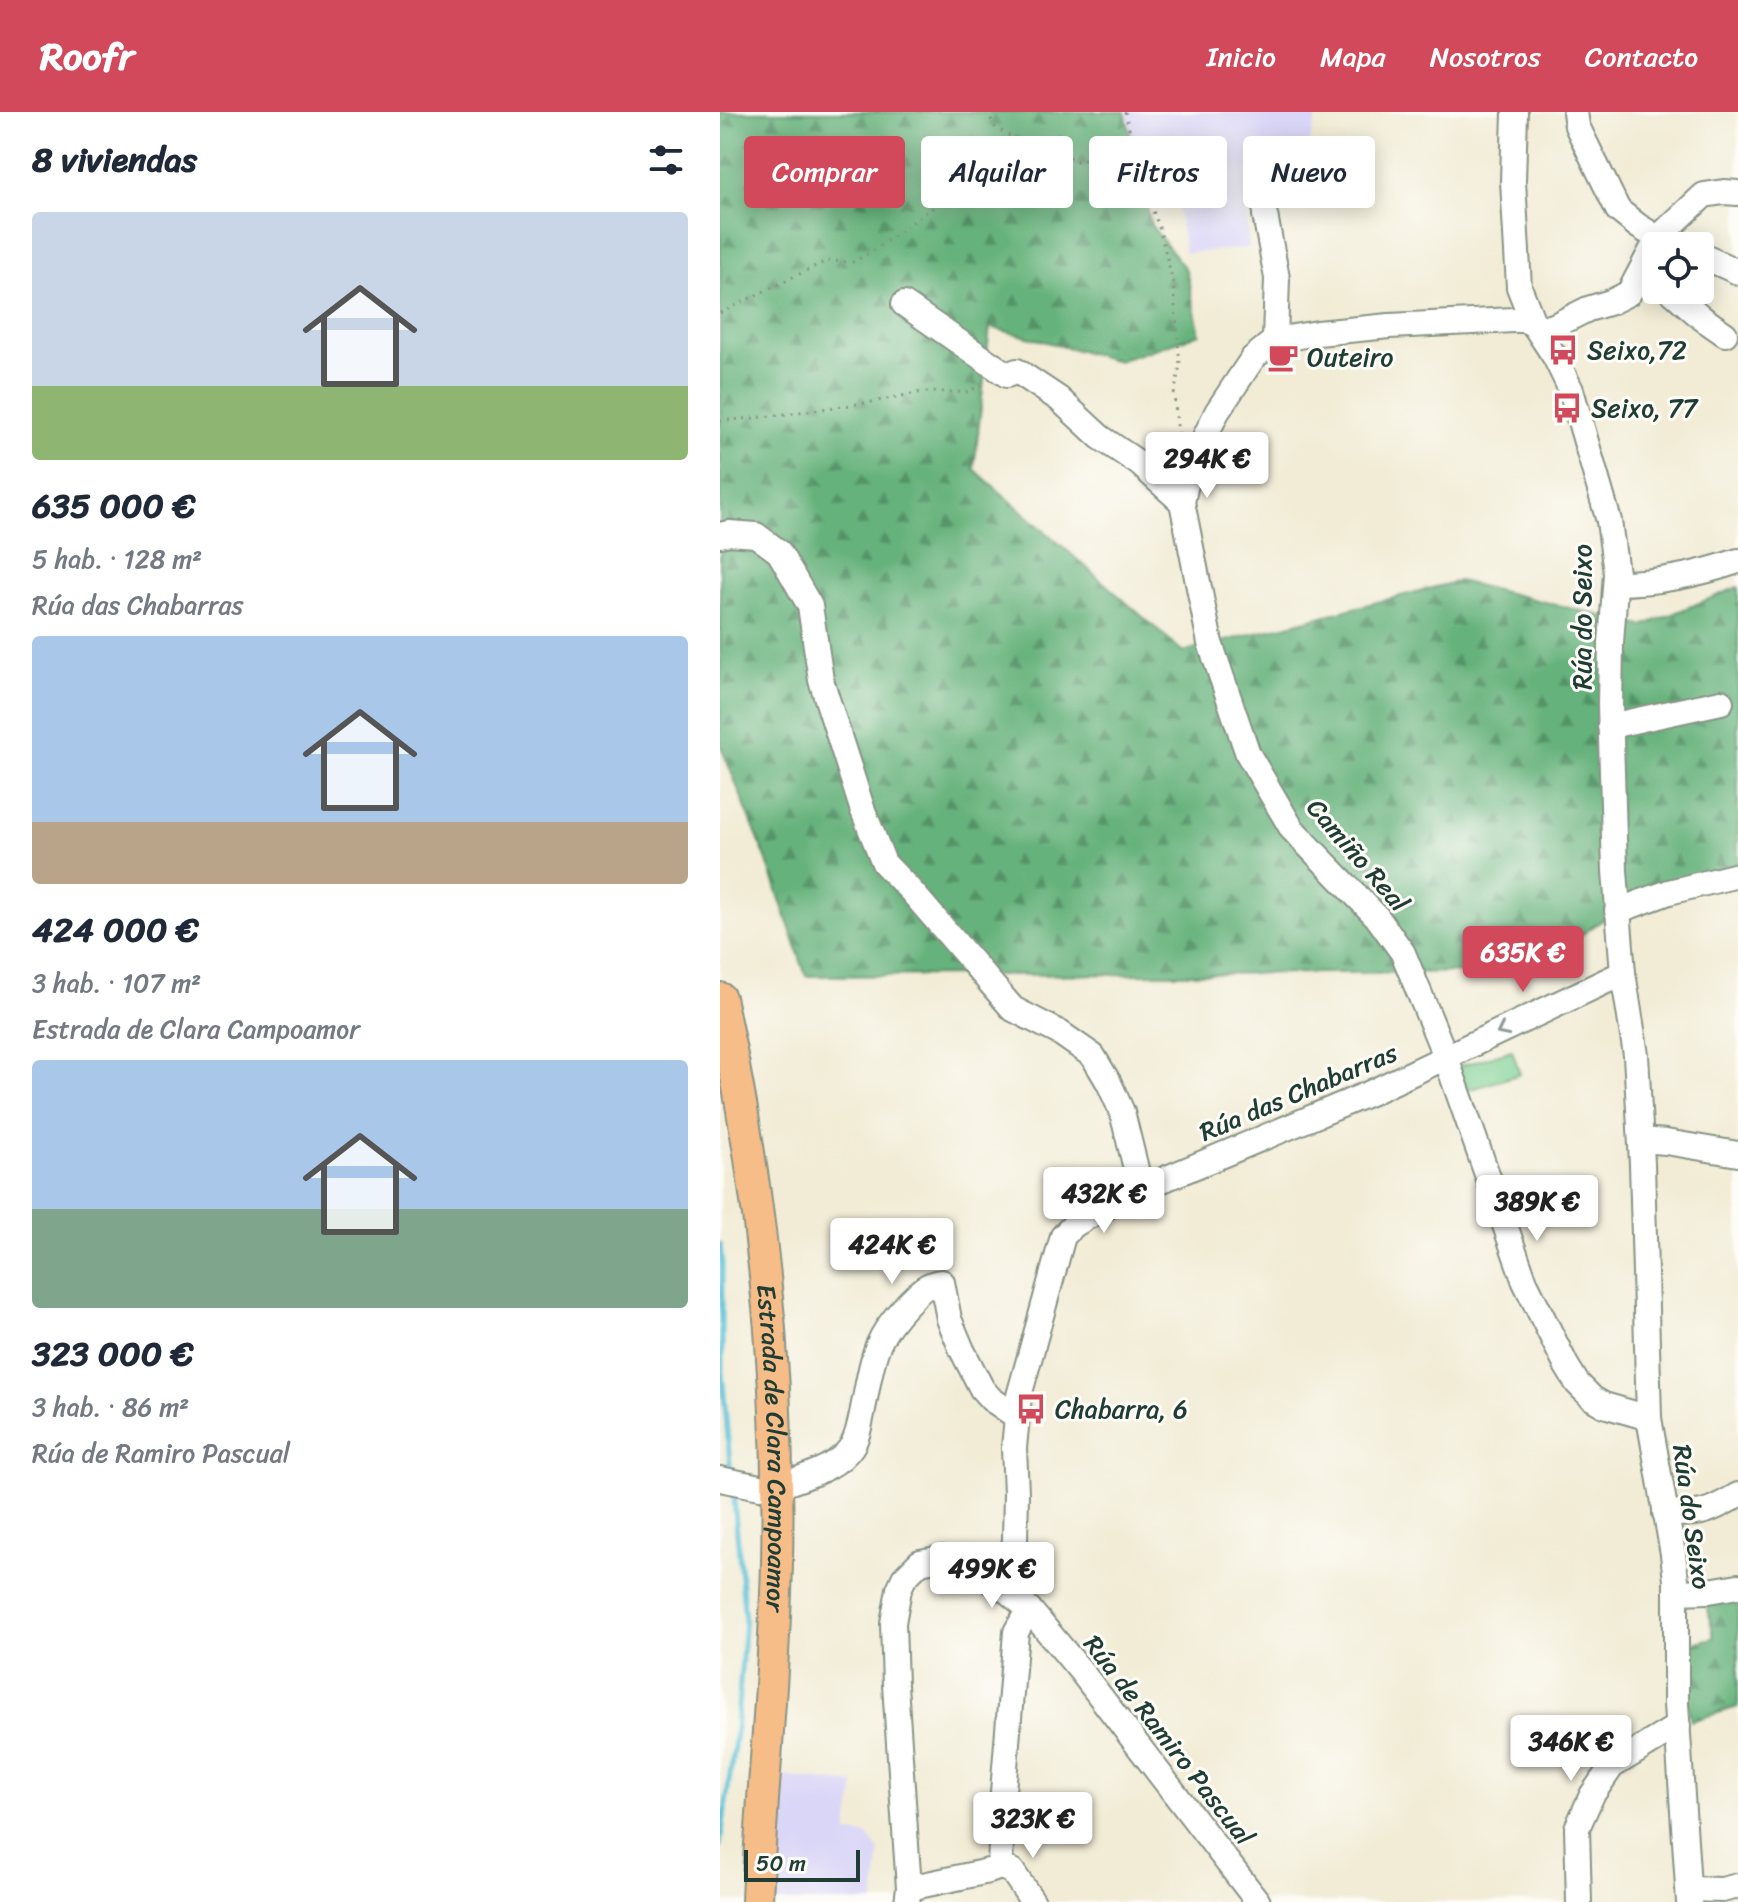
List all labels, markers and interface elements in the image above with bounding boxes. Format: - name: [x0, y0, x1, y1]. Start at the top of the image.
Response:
- text: Roofr: [40, 23, 134, 90]
- text: Inicio: [1206, 32, 1276, 81]
- text: Mapa: [1320, 32, 1386, 81]
- text: Nosotros: [1430, 32, 1541, 81]
- text: Contacto: [1585, 32, 1698, 81]
- text: 8 viviendas: [32, 130, 197, 190]
- chip: Comprar: [744, 136, 905, 208]
- chip: Alquilar: [921, 136, 1073, 208]
- chip: Filtros: [1089, 136, 1227, 208]
- chip: Nuevo: [1243, 136, 1375, 208]
- icon: filters: [644, 138, 688, 182]
- map controls: [1642, 232, 1714, 304]
- button: locate: [1642, 232, 1714, 304]
- icon: home: [288, 264, 432, 408]
- place label: Seixo,72: [1587, 327, 1687, 373]
- bus stop icon: Seixo,72: [1546, 333, 1580, 367]
- place label: Outeiro: [1307, 334, 1394, 380]
- cafe icon: Outeiro: [1266, 340, 1300, 374]
- place label: Seixo, 77: [1591, 385, 1700, 431]
- bus stop icon: Seixo, 77: [1550, 391, 1584, 425]
- pin: 294K €: [1142, 432, 1272, 500]
- text: 294K €: [1163, 435, 1251, 481]
- text: 635 000 €: [32, 476, 195, 536]
- text: 5 hab. · 128 m²: [32, 536, 202, 582]
- street label: Rúa do Seixo: [1559, 544, 1605, 690]
- text: Rúa das Chabarras: [32, 582, 244, 628]
- icon: home: [288, 688, 432, 832]
- street label: Camiño Real: [1295, 787, 1422, 923]
- text: 424 000 €: [32, 900, 199, 960]
- pin: 635K €: [1458, 926, 1588, 994]
- text: 635K €: [1481, 929, 1565, 975]
- text: 3 hab. · 107 m²: [32, 960, 201, 1006]
- text: Estrada de Clara Campoamor: [32, 1006, 360, 1052]
- one-way arrow: [1496, 1021, 1510, 1037]
- street label: Rúa das Chabarras: [1192, 1029, 1405, 1155]
- icon: home: [288, 1112, 432, 1256]
- pin: 432K €: [1039, 1167, 1169, 1235]
- text: 432K €: [1061, 1170, 1147, 1216]
- pin: 389K €: [1472, 1175, 1602, 1243]
- text: 389K €: [1494, 1178, 1580, 1224]
- pin: 424K €: [827, 1218, 957, 1286]
- text: 424K €: [848, 1221, 936, 1267]
- street label: Estrada de Clara Campoamor: [743, 1282, 801, 1614]
- text: 323 000 €: [32, 1324, 194, 1384]
- text: 3 hab. · 86 m²: [32, 1384, 189, 1430]
- place label: Chabarra, 6: [1055, 1386, 1188, 1432]
- bus stop icon: Chabarra, 6: [1014, 1392, 1048, 1426]
- text: Rúa de Ramiro Pascual: [32, 1430, 290, 1476]
- street label: Rúa do Seixo: [1659, 1442, 1725, 1592]
- pin: 499K €: [927, 1542, 1057, 1610]
- text: 499K €: [948, 1545, 1036, 1591]
- street label: Rúa de Ramiro Pascual: [1071, 1624, 1267, 1856]
- pin: 346K €: [1506, 1715, 1636, 1783]
- text: 346K €: [1528, 1718, 1614, 1764]
- pin: 323K €: [968, 1792, 1098, 1860]
- text: 323K €: [991, 1795, 1075, 1841]
- text: 50 m: [756, 1844, 806, 1883]
- scale bar: [744, 1846, 860, 1882]

